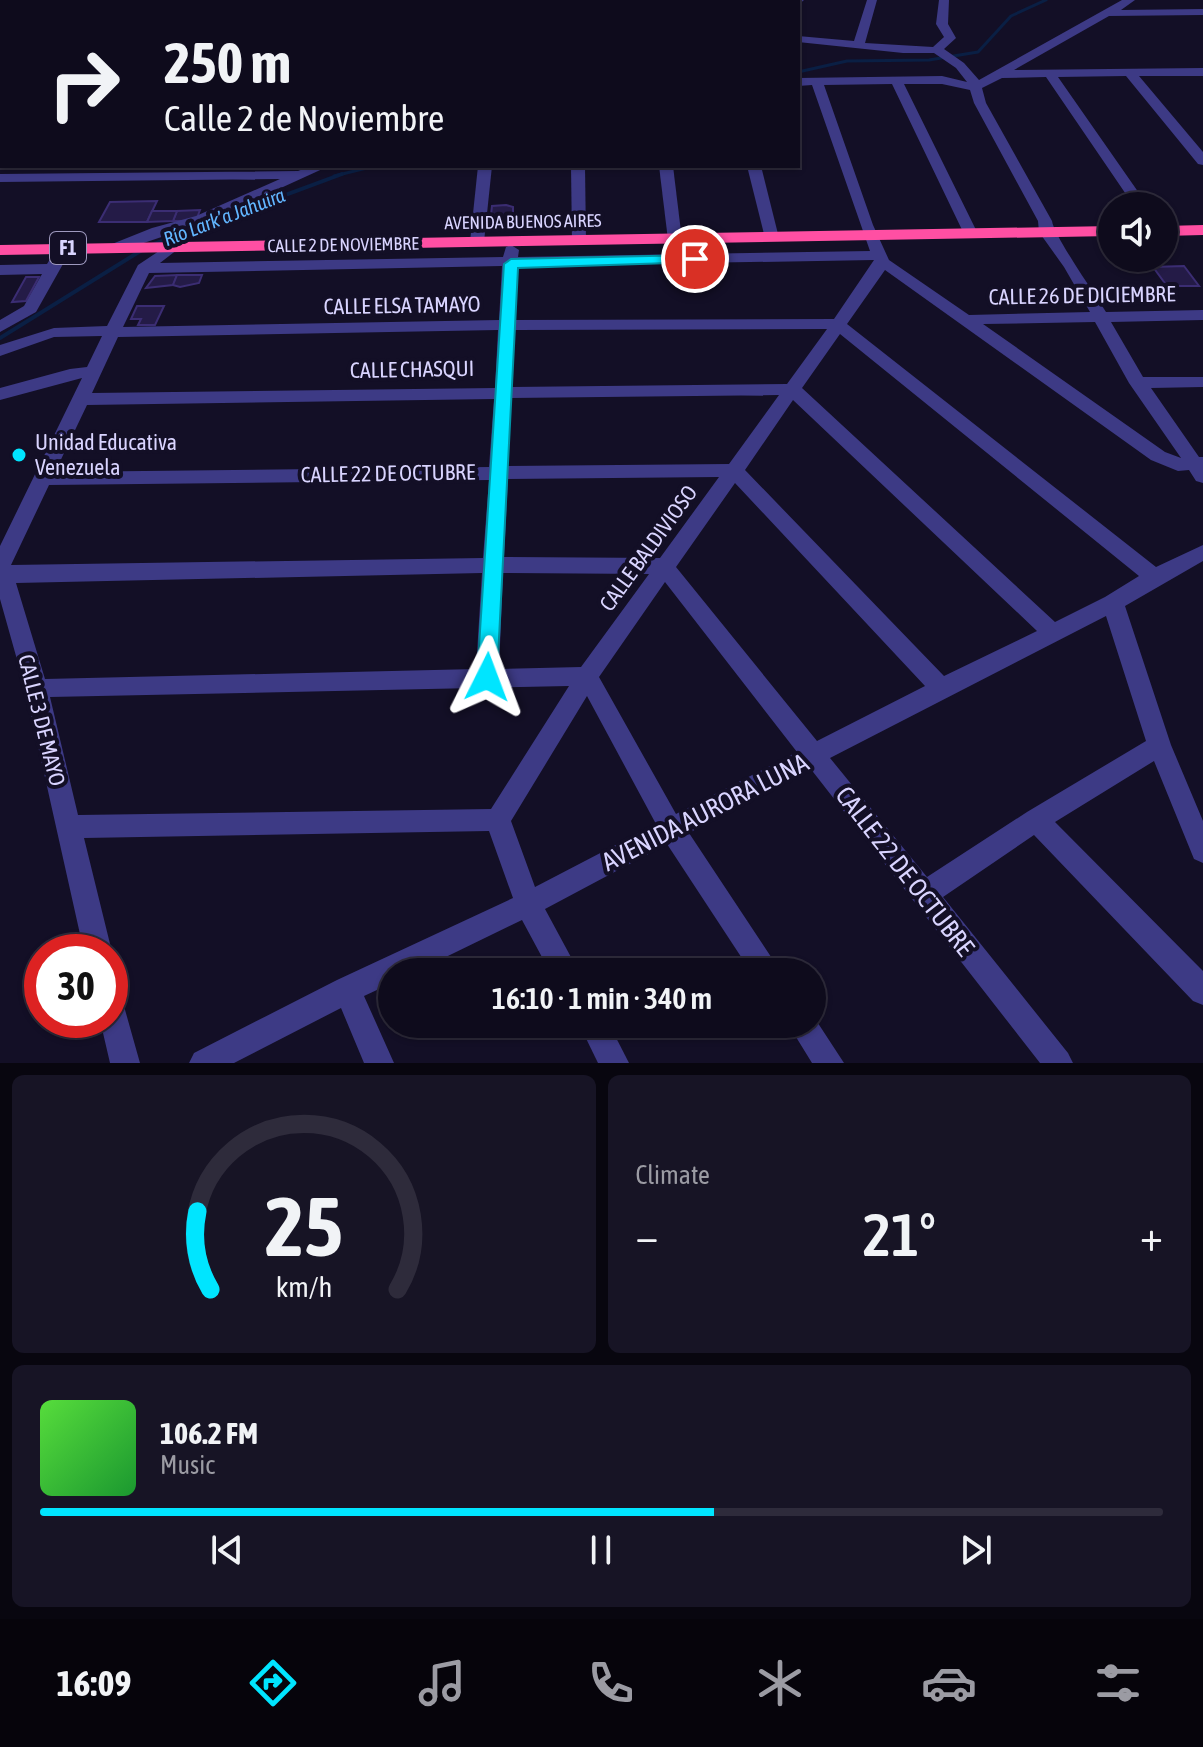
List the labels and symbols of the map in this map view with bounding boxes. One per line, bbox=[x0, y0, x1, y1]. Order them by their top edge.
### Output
water label: Río Lark’a Jahuira bbox=[160, 183, 288, 250]
street label: AVENIDA BUENOS AIRES bbox=[444, 210, 602, 233]
pin bbox=[661, 225, 729, 293]
road number: F1 bbox=[50, 232, 86, 264]
street label: CALLE 2 DE NOVIEMBRE bbox=[267, 233, 419, 256]
street label: CALLE 26 DE DICIEMBRE bbox=[988, 280, 1176, 310]
street label: CALLE ELSA TAMAYO bbox=[323, 291, 481, 319]
street label: CALLE CHASQUI bbox=[350, 355, 474, 383]
place label: Unidad Educativa Venezuela bbox=[35, 429, 177, 480]
marker: Unidad Educativa Venezuela bbox=[10, 446, 28, 464]
street label: CALLE 22 DE OCTUBRE bbox=[300, 458, 476, 488]
street label: CALLE BALDIVIOSO bbox=[594, 480, 702, 616]
position arrow bbox=[445, 635, 529, 719]
street label: CALLE 3 DE MAYO bbox=[13, 652, 71, 788]
street label: AVENIDA AURORA LUNA bbox=[597, 747, 813, 877]
street label: CALLE 22 DE OCTUBRE bbox=[830, 780, 980, 962]
speed limit sign: 30 bbox=[24, 934, 128, 1038]

